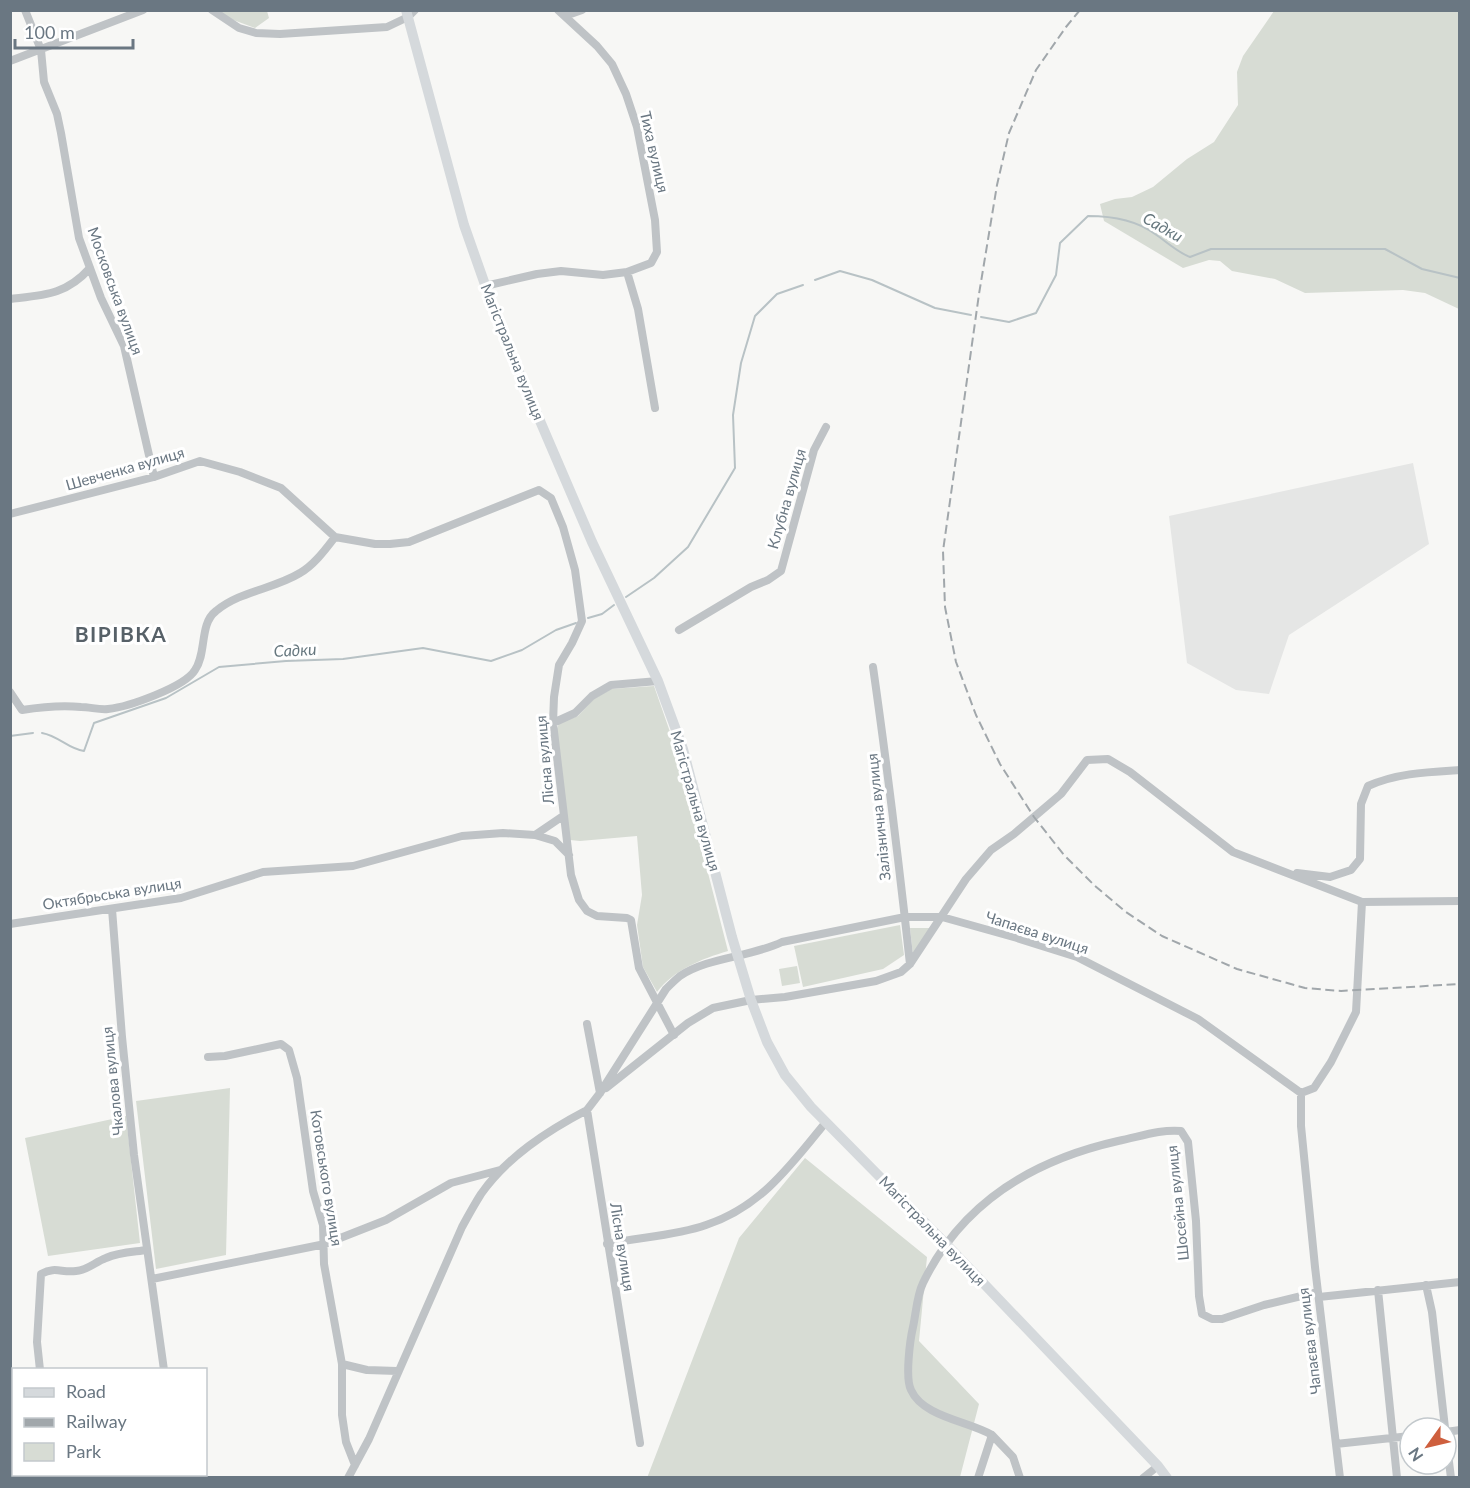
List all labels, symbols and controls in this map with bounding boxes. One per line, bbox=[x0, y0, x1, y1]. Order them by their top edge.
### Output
scale bar bbox=[15, 12, 134, 50]
text: 100 m bbox=[24, 21, 75, 43]
street label: Тиха вулиця bbox=[637, 109, 673, 194]
water label: Садки bbox=[1140, 208, 1186, 245]
street label: Московська вулиця bbox=[85, 224, 147, 357]
street label: Магістральна вулиця bbox=[477, 281, 549, 422]
street label: Шевченка вулиця bbox=[63, 442, 186, 494]
street label: Клубна вулиця bbox=[763, 447, 809, 551]
district label: ВІРІВКА bbox=[75, 621, 167, 646]
water label: Садки bbox=[273, 639, 317, 660]
street label: Лісна вулиця bbox=[531, 715, 557, 806]
street label: Магістральна вулиця bbox=[667, 728, 725, 873]
street label: Залізнична вулиця bbox=[862, 753, 894, 882]
street label: Октябрьська вулиця bbox=[41, 873, 182, 913]
street label: Чапаєва вулиця bbox=[984, 907, 1091, 957]
street label: Чкалова вулиця bbox=[97, 1026, 127, 1136]
street label: Котовського вулиця bbox=[307, 1109, 347, 1247]
street label: Шосейна вулиця bbox=[1162, 1145, 1192, 1262]
street label: Магістральна вулиця bbox=[876, 1172, 990, 1289]
street label: Лісна вулиця bbox=[607, 1200, 639, 1292]
street label: Чапаєва вулиця bbox=[1294, 1287, 1324, 1395]
legend bbox=[12, 1368, 207, 1476]
text: Road bbox=[66, 1380, 106, 1402]
text: Railway bbox=[66, 1410, 127, 1432]
north arrow bbox=[1398, 1416, 1458, 1476]
text: Park bbox=[66, 1440, 102, 1462]
text: N bbox=[1404, 1444, 1426, 1465]

